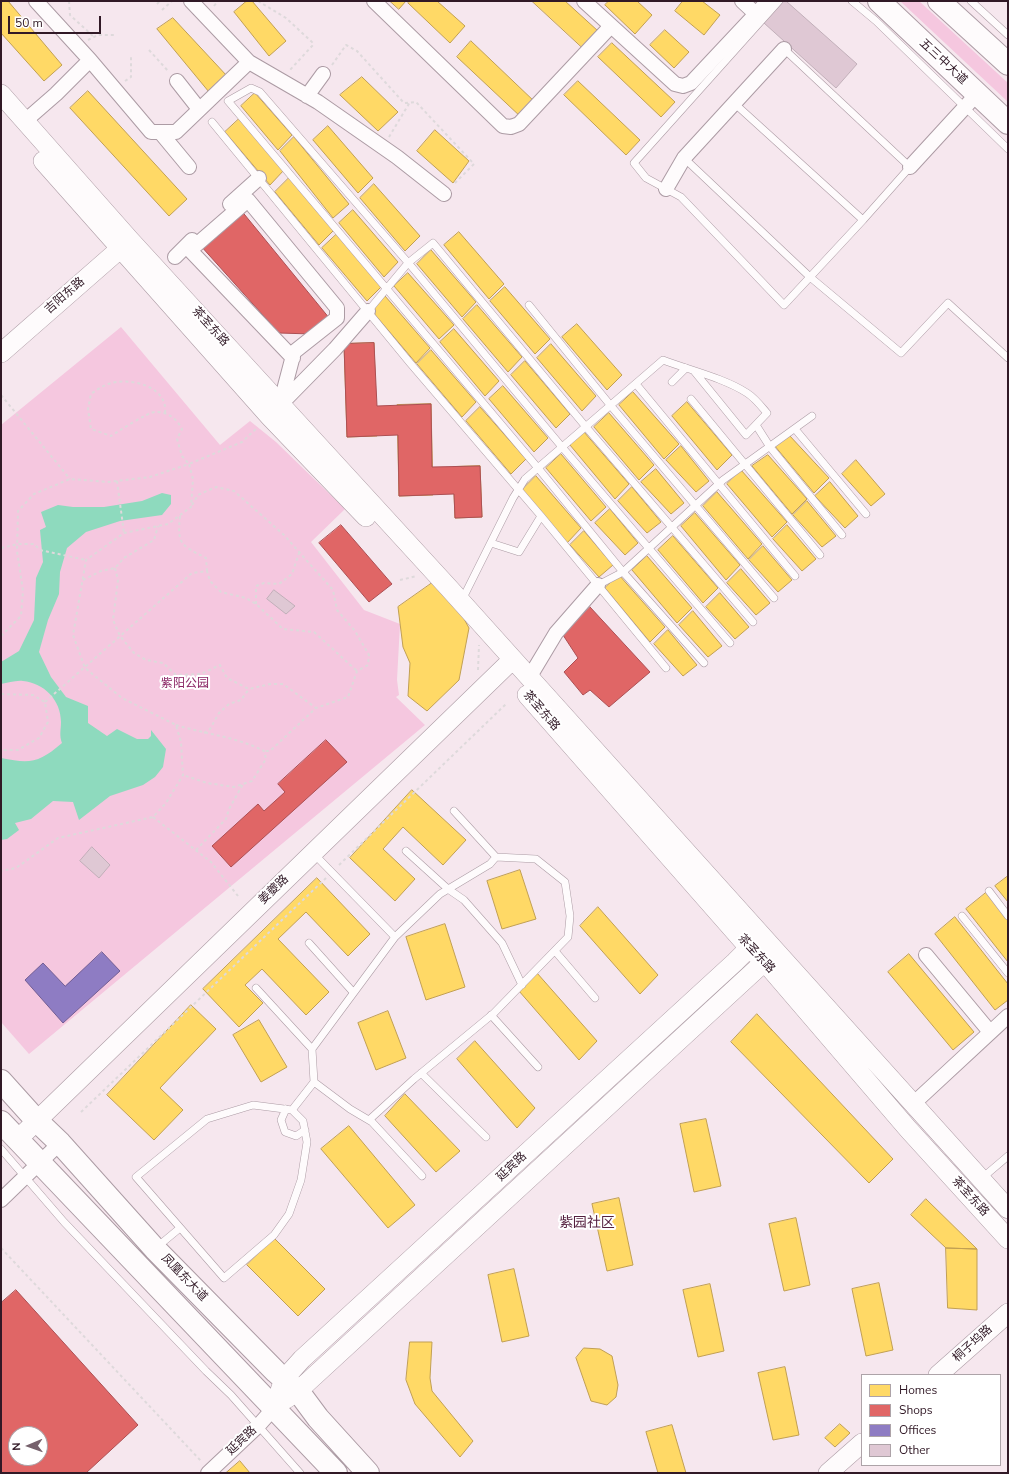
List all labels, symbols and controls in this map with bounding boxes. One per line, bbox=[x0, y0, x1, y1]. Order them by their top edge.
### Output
scale bar bbox=[10, 8, 103, 34]
text: 50 m bbox=[15, 15, 43, 31]
street label: 五三中大道 bbox=[916, 36, 970, 88]
street label: 吉阳东路 bbox=[42, 275, 88, 317]
street label: 茶圣东路 bbox=[189, 304, 231, 350]
park label: 紫阳公园 bbox=[161, 677, 209, 691]
street label: 茶圣东路 bbox=[520, 688, 562, 734]
street label: 姜夔路 bbox=[256, 872, 292, 908]
street label: 茶圣东路 bbox=[734, 932, 778, 976]
street label: 延宾路 bbox=[494, 1149, 530, 1185]
street label: 茶圣东路 bbox=[949, 1174, 991, 1220]
district label: 紫园社区 bbox=[559, 1216, 615, 1232]
street label: 凤凰东大道 bbox=[158, 1251, 210, 1305]
street label: 桐子坞路 bbox=[950, 1323, 996, 1365]
legend bbox=[861, 1374, 1001, 1466]
text: Homes bbox=[899, 1382, 937, 1398]
text: Shops bbox=[899, 1402, 933, 1418]
text: Offices bbox=[899, 1422, 936, 1438]
street label: 延宾路 bbox=[224, 1423, 260, 1459]
north arrow bbox=[8, 1426, 48, 1466]
text: N bbox=[9, 1442, 24, 1451]
text: Other bbox=[899, 1442, 930, 1458]

